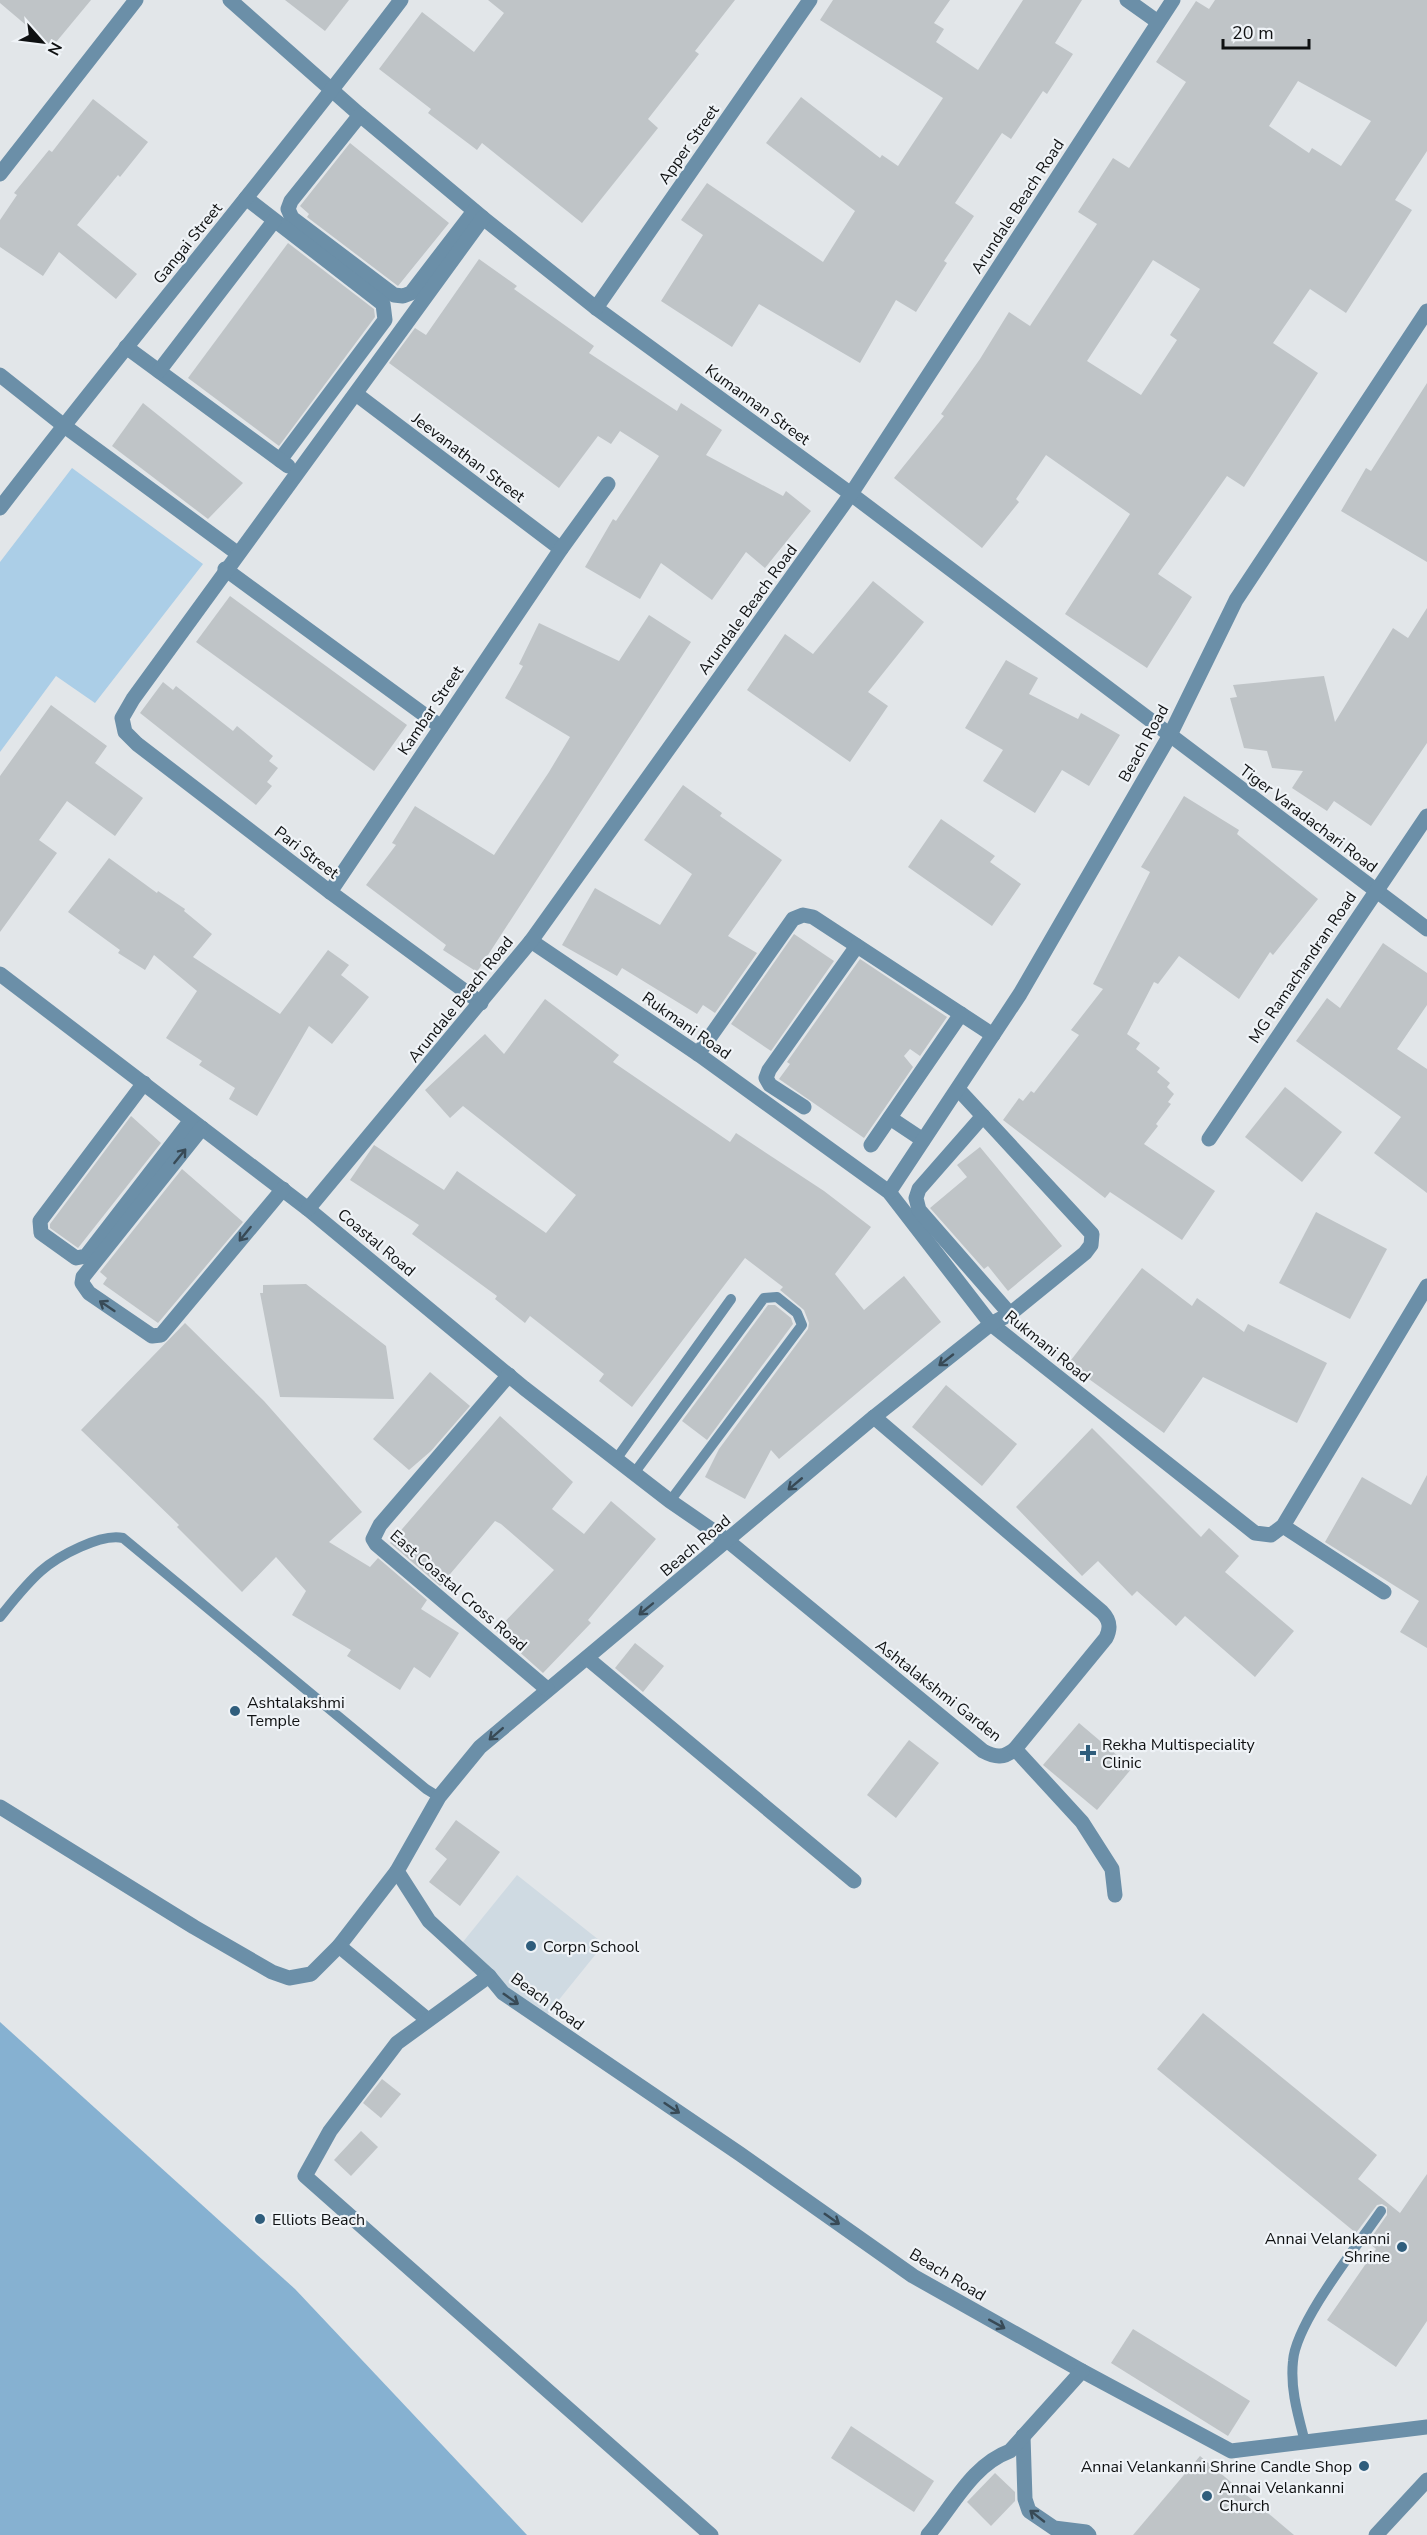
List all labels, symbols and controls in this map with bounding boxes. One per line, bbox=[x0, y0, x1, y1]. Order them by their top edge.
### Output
north arrow bbox=[12, 12, 72, 72]
scale bar bbox=[1223, 12, 1308, 50]
text: 20 m bbox=[1232, 21, 1274, 45]
text: N bbox=[42, 38, 67, 59]
street label: Apper Street bbox=[653, 100, 725, 189]
street label: Arundale Beach Road bbox=[966, 135, 1070, 278]
street label: Gangai Street bbox=[148, 198, 228, 289]
street label: Kumannan Street bbox=[701, 359, 815, 451]
street label: Jeevanathan Street bbox=[407, 407, 530, 508]
street label: Arundale Beach Road bbox=[693, 540, 803, 679]
street label: Kambar Street bbox=[393, 661, 469, 760]
street label: Beach Road bbox=[1113, 701, 1174, 786]
street label: Tiger Varadachari Road bbox=[1235, 760, 1382, 878]
street label: Pari Street bbox=[270, 821, 343, 885]
street label: MG Ramachandran Road bbox=[1244, 887, 1362, 1048]
street label: Arundale Beach Road bbox=[403, 932, 518, 1067]
street label: Rukmani Road bbox=[638, 987, 735, 1065]
one-way arrow bbox=[173, 1149, 186, 1165]
street label: Coastal Road bbox=[333, 1204, 420, 1282]
one-way arrow bbox=[239, 1226, 252, 1242]
one-way arrow bbox=[99, 1299, 116, 1311]
street label: Rukmani Road bbox=[1000, 1306, 1095, 1388]
one-way arrow bbox=[938, 1353, 954, 1366]
one-way arrow bbox=[788, 1477, 803, 1491]
street label: Beach Road bbox=[656, 1510, 736, 1582]
street label: East Coastal Cross Road bbox=[385, 1525, 532, 1657]
one-way arrow bbox=[638, 1603, 654, 1616]
street label: Ashtalakshmi Garden bbox=[871, 1635, 1006, 1747]
place label: Ashtalakshmi Temple bbox=[247, 1692, 345, 1732]
marker: Ashtalakshmi Temple bbox=[228, 1704, 242, 1718]
one-way arrow bbox=[489, 1727, 504, 1741]
place label: Rekha Multispeciality Clinic bbox=[1102, 1734, 1256, 1774]
marker: Rekha Multispeciality Clinic bbox=[1079, 1744, 1097, 1762]
place label: Corpn School bbox=[543, 1936, 639, 1958]
marker: Corpn School bbox=[524, 1939, 538, 1953]
street label: Beach Road bbox=[506, 1968, 589, 2036]
one-way arrow bbox=[502, 1993, 518, 2005]
one-way arrow bbox=[664, 2102, 680, 2114]
place label: Elliots Beach bbox=[272, 2209, 365, 2231]
marker: Elliots Beach bbox=[253, 2212, 267, 2226]
one-way arrow bbox=[824, 2213, 840, 2225]
place label: Annai Velankanni Shrine bbox=[1265, 2228, 1390, 2268]
marker: Annai Velankanni Shrine bbox=[1395, 2240, 1409, 2254]
street label: Beach Road bbox=[905, 2243, 990, 2306]
one-way arrow bbox=[988, 2318, 1005, 2330]
place label: Annai Velankanni Shrine Candle Shop bbox=[1081, 2456, 1352, 2478]
marker: Annai Velankanni Shrine Candle Shop bbox=[1357, 2459, 1371, 2473]
place label: Annai Velankanni Church bbox=[1219, 2477, 1344, 2517]
marker: Annai Velankanni Church bbox=[1200, 2489, 1214, 2503]
one-way arrow bbox=[1029, 2509, 1045, 2522]

